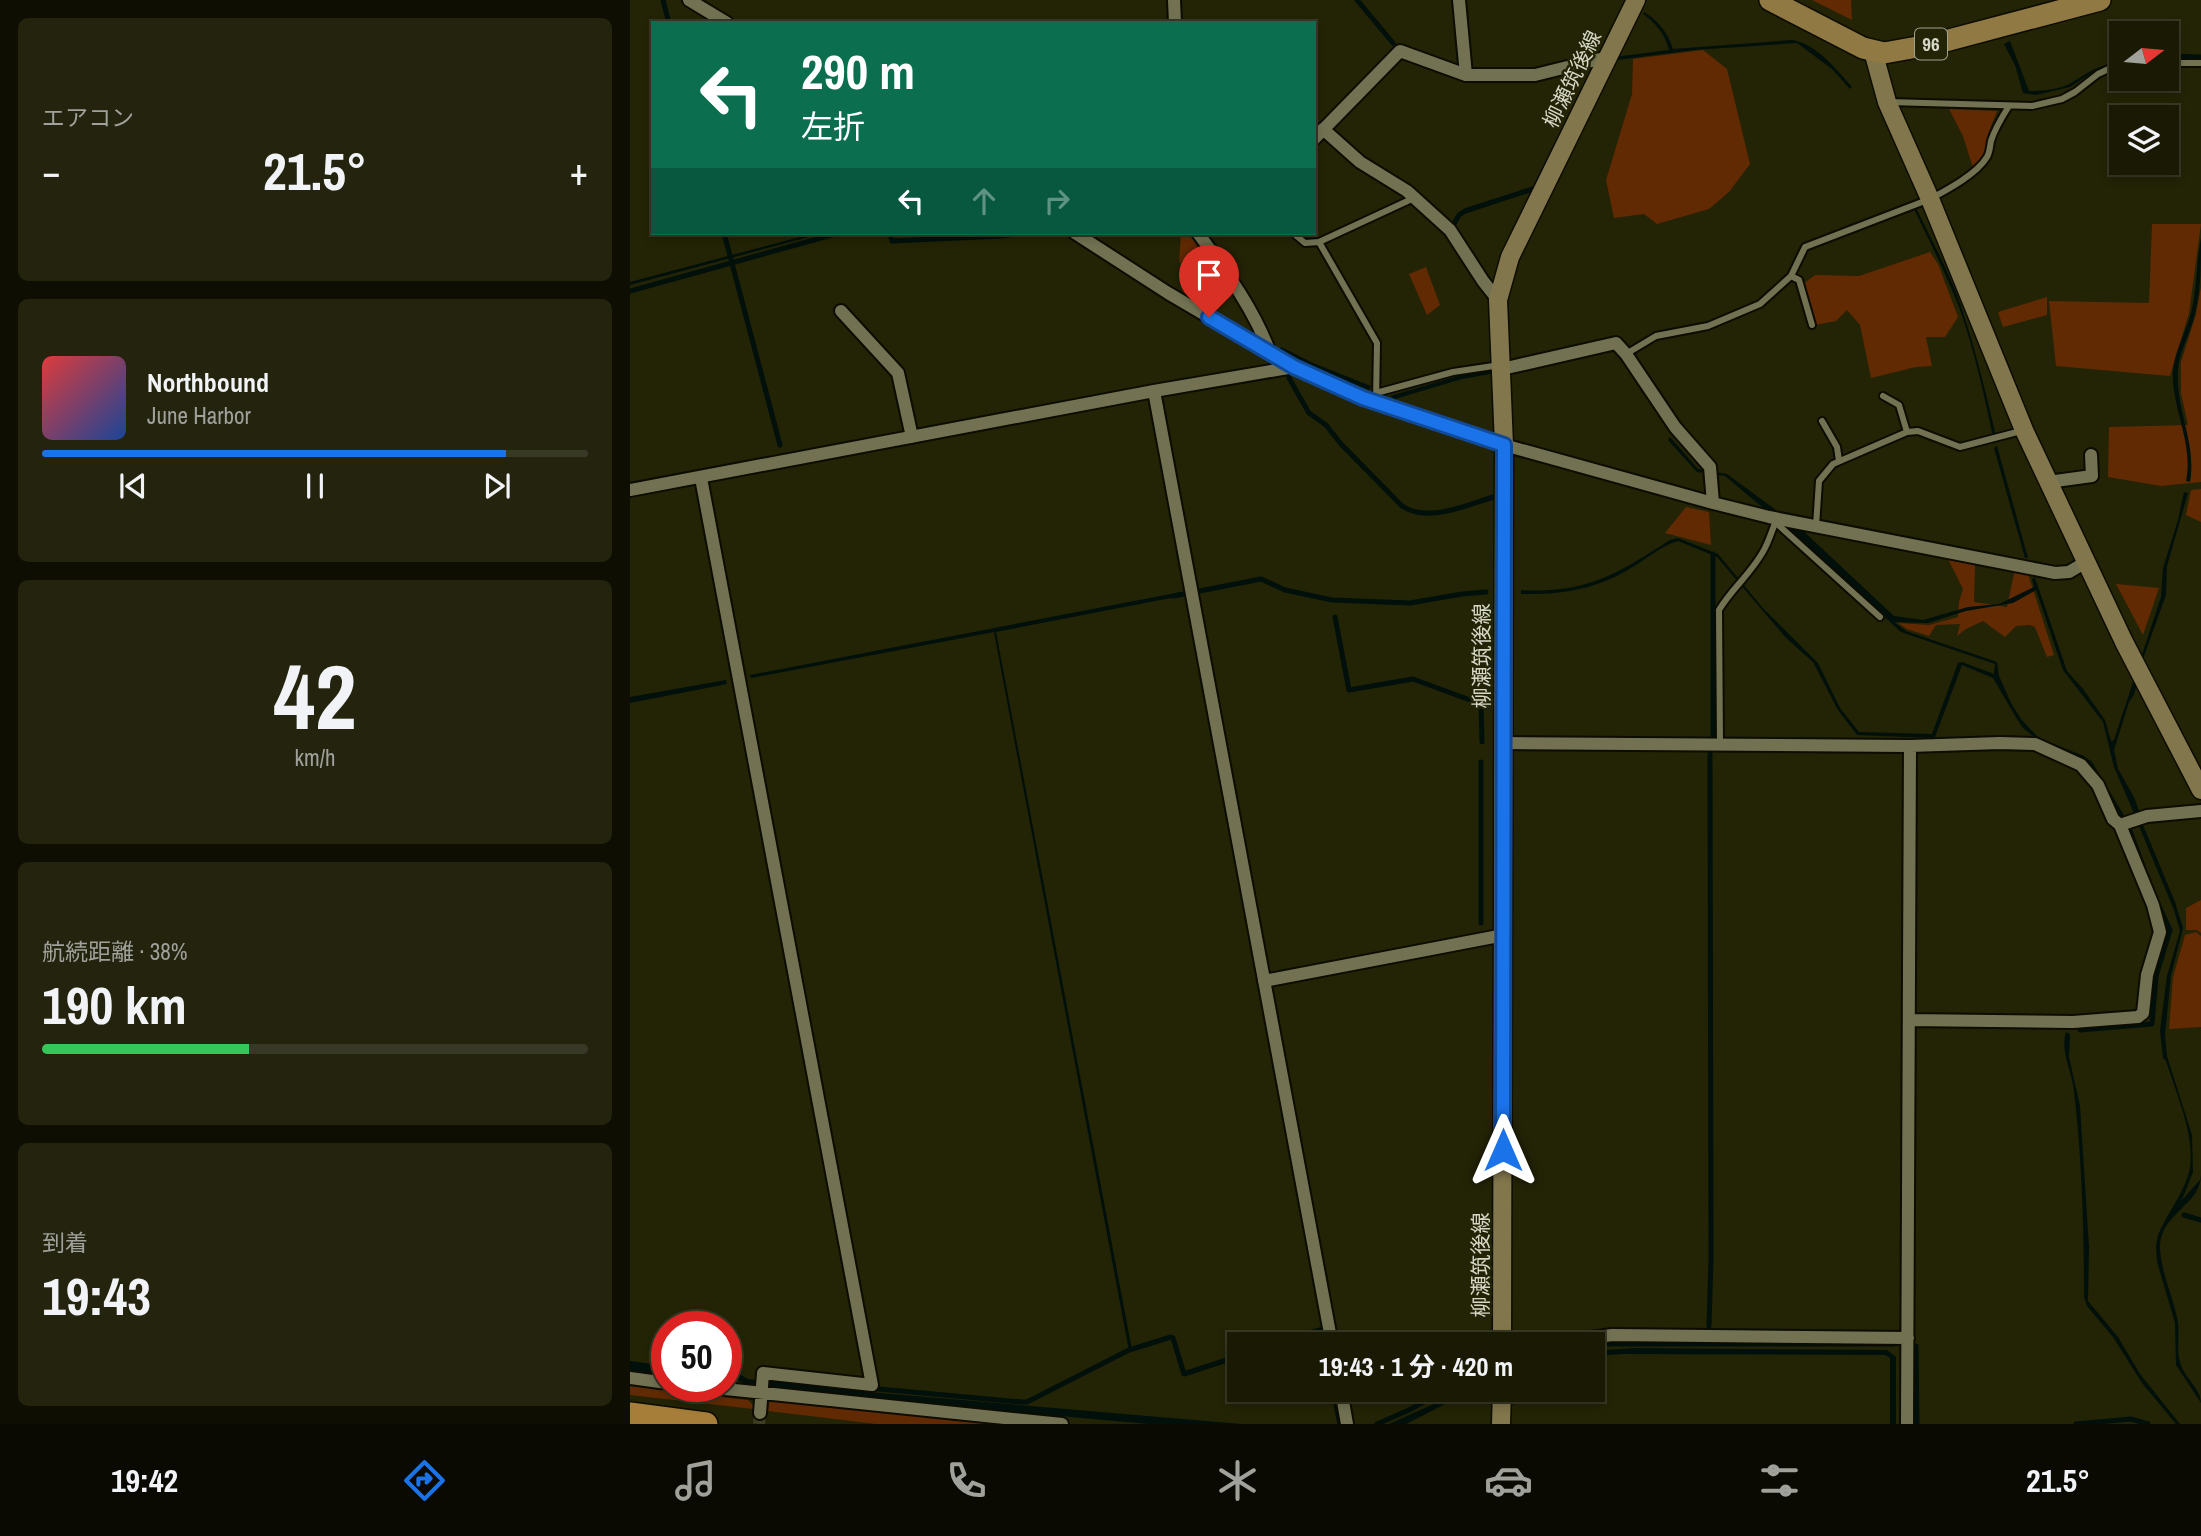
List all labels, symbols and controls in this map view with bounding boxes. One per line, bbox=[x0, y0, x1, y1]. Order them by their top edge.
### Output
north arrow bbox=[2109, 21, 2179, 91]
map controls bbox=[2109, 21, 2179, 175]
street label: 柳瀬筑後線 bbox=[1536, 25, 1608, 133]
road number: 96 bbox=[1915, 28, 1947, 60]
text: 290 m bbox=[801, 38, 915, 104]
icon: left bbox=[686, 49, 777, 140]
text: エアコン bbox=[42, 102, 134, 133]
text: 左折 bbox=[801, 105, 865, 148]
button: layers bbox=[2109, 105, 2179, 175]
text: 21.5° bbox=[263, 136, 367, 206]
text: − bbox=[42, 146, 60, 197]
text: + bbox=[570, 146, 588, 197]
icon: left bbox=[892, 182, 930, 220]
icon: ahead bbox=[965, 182, 1003, 220]
icon: right bbox=[1038, 182, 1076, 220]
pin bbox=[1179, 245, 1239, 317]
icon: arrive bbox=[1190, 256, 1228, 294]
text: Northbound bbox=[147, 365, 269, 400]
text: June Harbor bbox=[147, 400, 251, 431]
icon: previous bbox=[114, 467, 152, 505]
icon: pause bbox=[296, 467, 334, 505]
icon: next bbox=[478, 467, 516, 505]
street label: 柳瀬筑後線 bbox=[1467, 604, 1496, 709]
text: 42 bbox=[274, 635, 357, 757]
text: km/h bbox=[295, 742, 335, 773]
text: 航続距離 · 38% bbox=[42, 936, 187, 967]
text: 190 km bbox=[42, 970, 187, 1040]
position arrow bbox=[1466, 1113, 1540, 1187]
street label: 柳瀬筑後線 bbox=[1466, 1213, 1495, 1318]
text: 到着 bbox=[42, 1227, 88, 1258]
text: 19:43 bbox=[42, 1261, 151, 1331]
speed limit sign: 50 bbox=[651, 1311, 742, 1402]
text: 19:43 · 1 分 · 420 m bbox=[1319, 1349, 1513, 1384]
icon: directions bbox=[400, 1456, 449, 1505]
icon: music bbox=[671, 1456, 720, 1505]
icon: phone bbox=[942, 1456, 991, 1505]
icon: climate bbox=[1213, 1456, 1262, 1505]
icon: car bbox=[1484, 1456, 1533, 1505]
icon: filters bbox=[1755, 1456, 1804, 1505]
text: 19:42 bbox=[111, 1459, 178, 1502]
text: 21.5° bbox=[2026, 1459, 2090, 1502]

